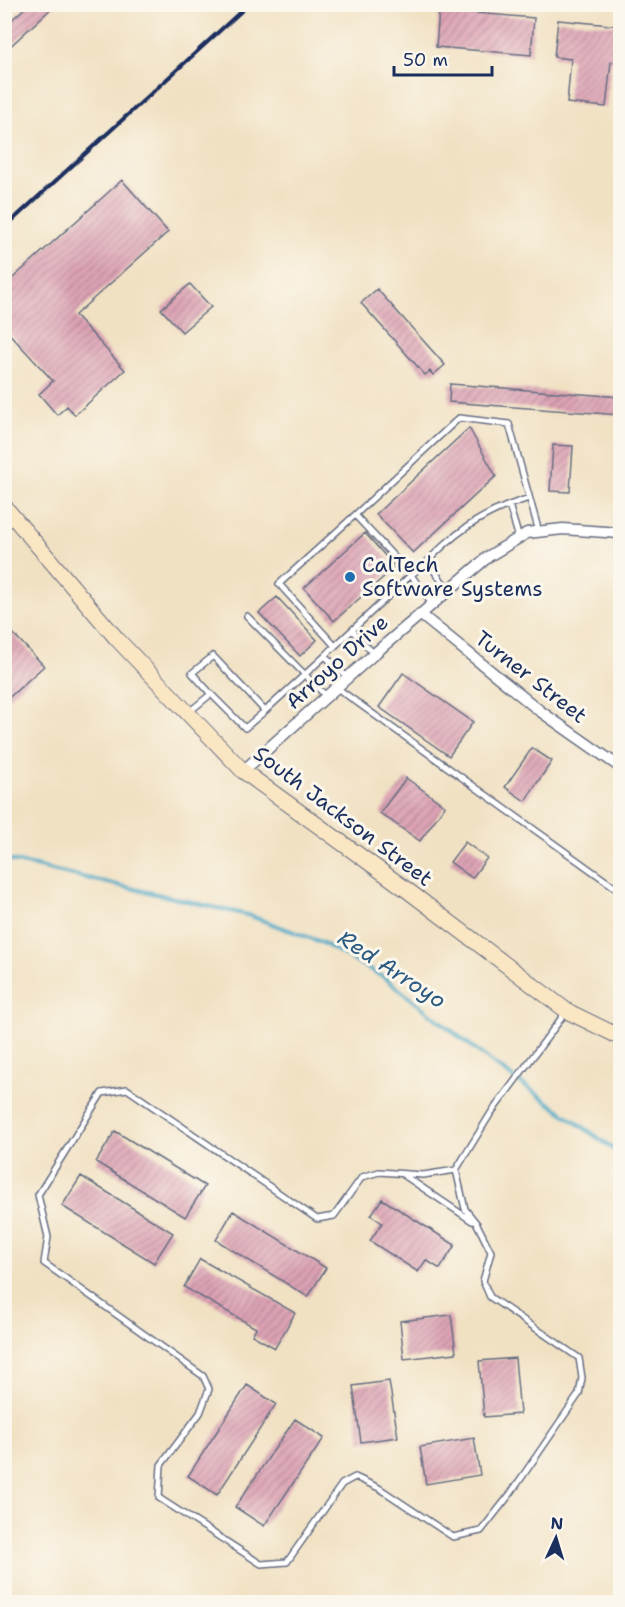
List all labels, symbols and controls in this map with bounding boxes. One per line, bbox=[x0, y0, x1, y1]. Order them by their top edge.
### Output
scale bar bbox=[394, 39, 492, 77]
text: 50 m bbox=[403, 48, 448, 72]
place label: CalTech Software Systems bbox=[362, 551, 543, 603]
marker: CalTech Software Systems bbox=[343, 570, 357, 584]
street label: Arroyo Drive bbox=[280, 608, 394, 716]
street label: Turner Street bbox=[469, 624, 593, 730]
street label: South Jackson Street bbox=[248, 739, 438, 893]
water label: Red Arroyo bbox=[332, 923, 452, 1015]
north arrow bbox=[526, 1508, 586, 1568]
text: N bbox=[550, 1513, 564, 1534]

